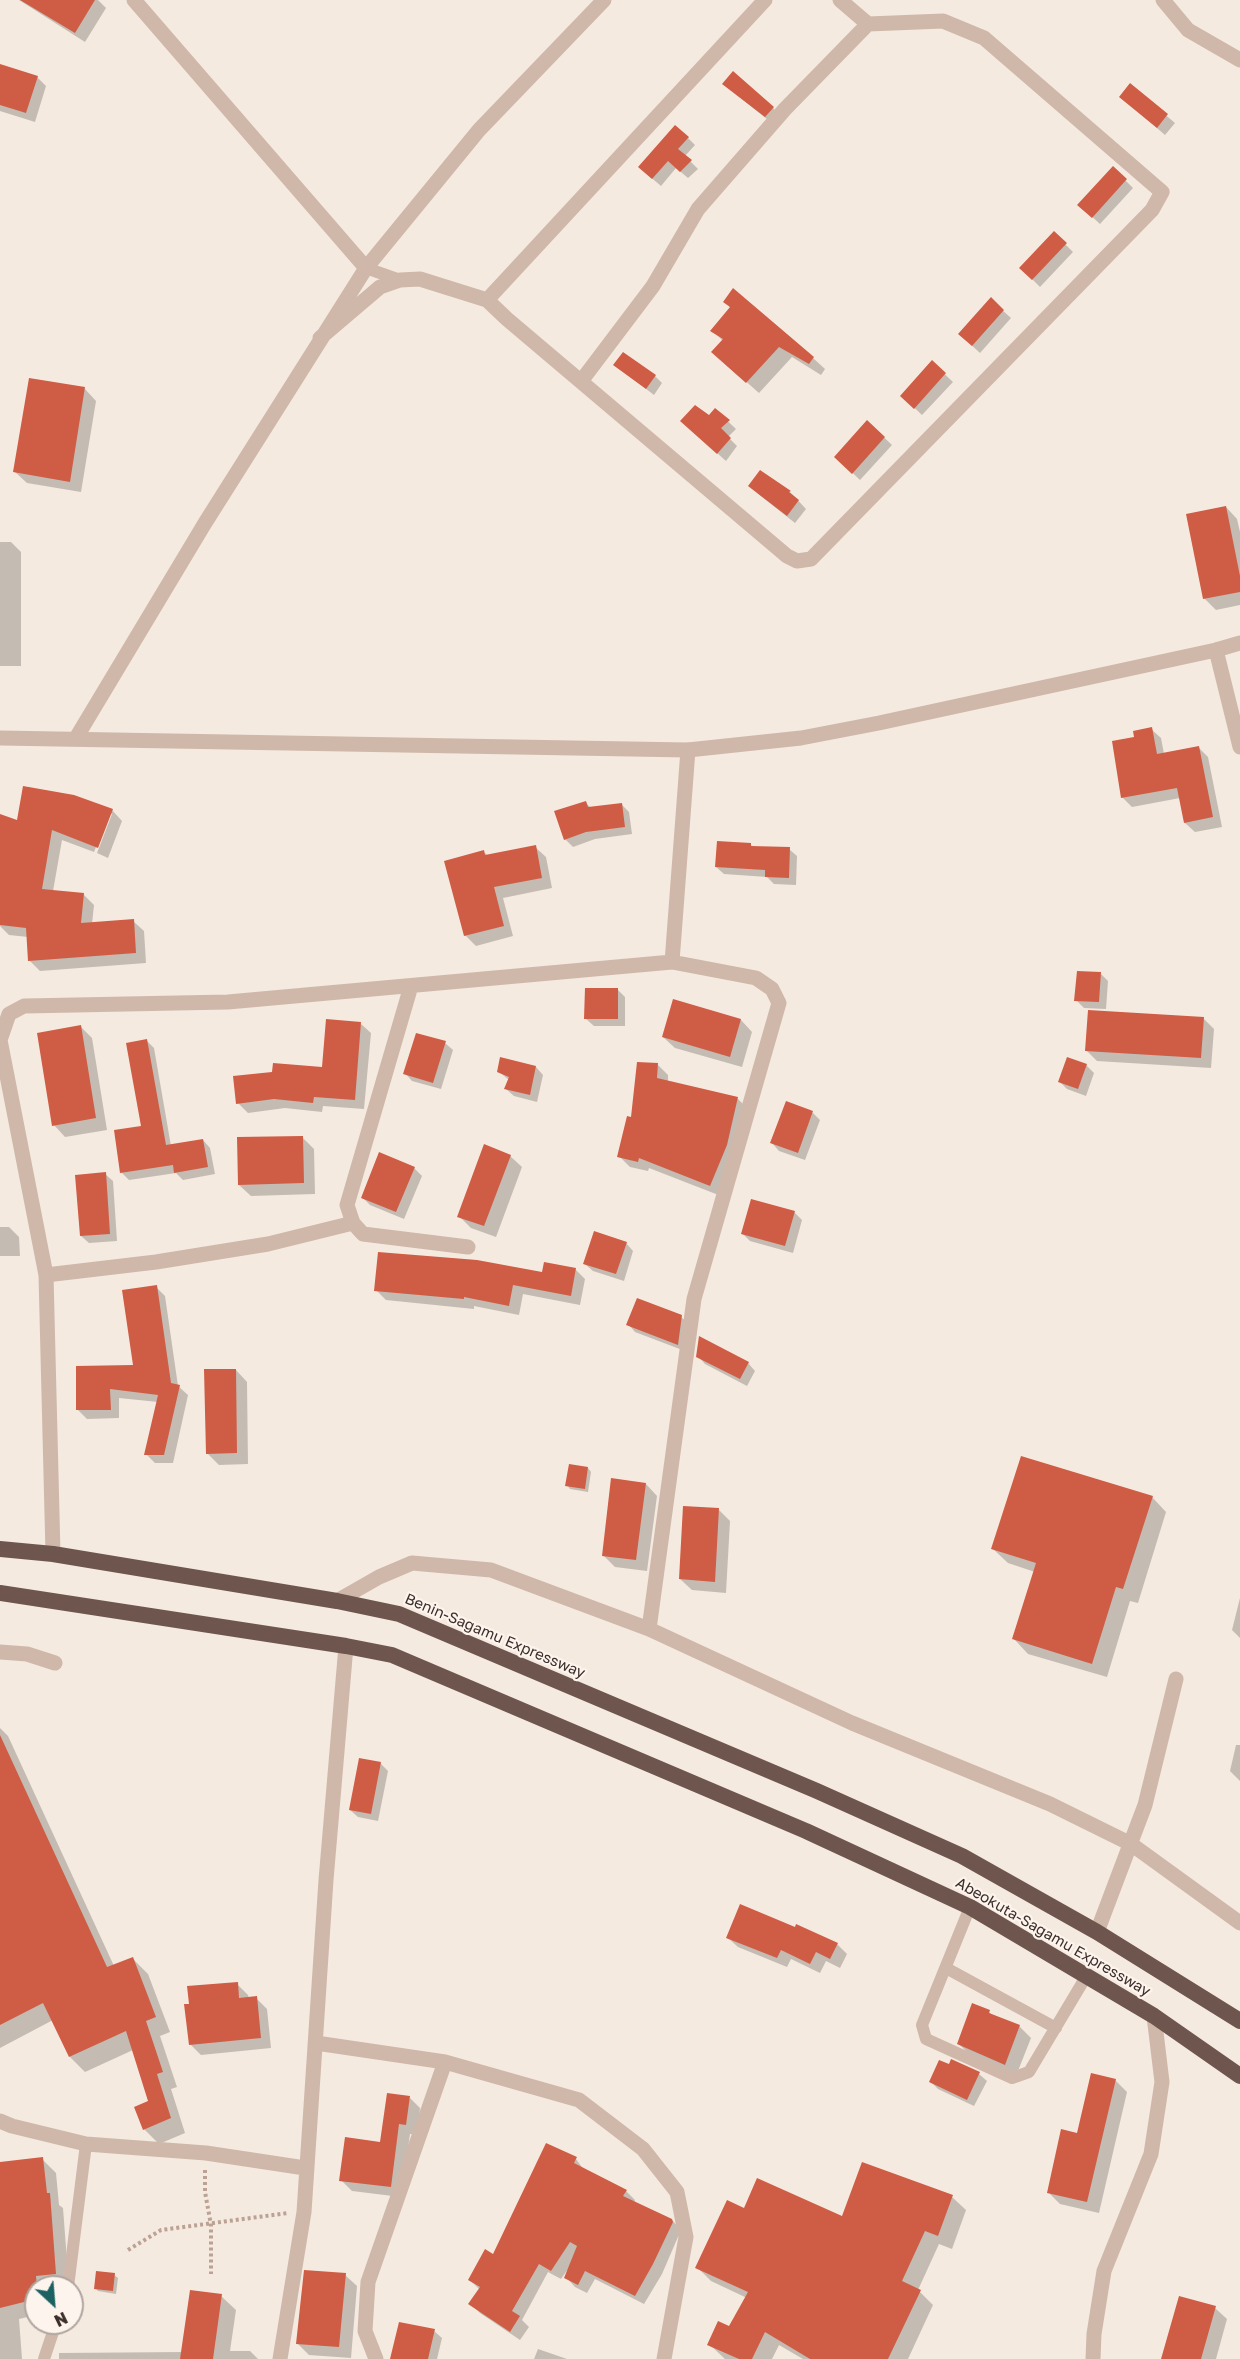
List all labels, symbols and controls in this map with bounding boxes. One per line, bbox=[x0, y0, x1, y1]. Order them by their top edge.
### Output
street label: Benin-Sagamu Expressway bbox=[402, 1590, 588, 1682]
street label: Abeokuta-Sagamu Expressway bbox=[952, 1874, 1154, 2000]
north arrow bbox=[24, 2275, 84, 2335]
text: N bbox=[51, 2308, 71, 2331]

